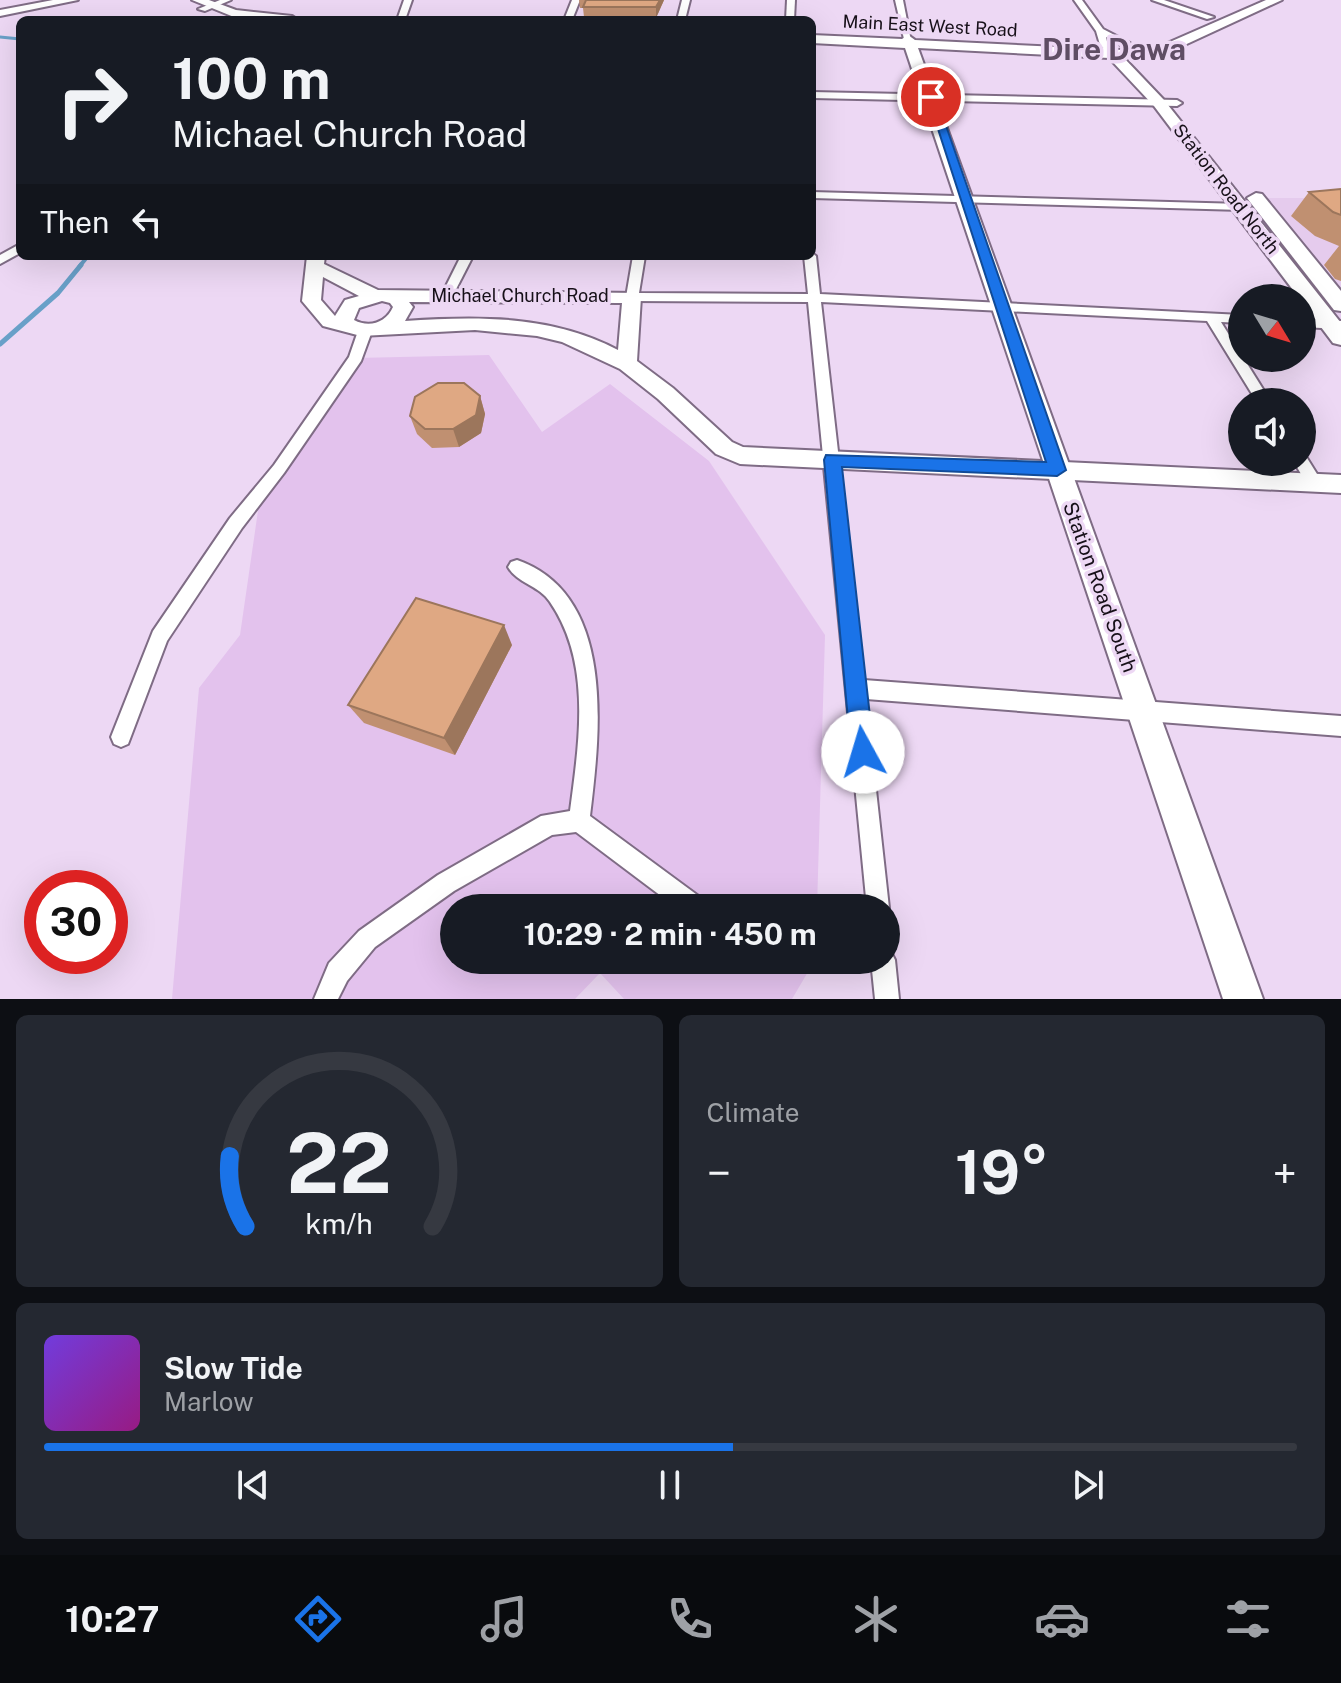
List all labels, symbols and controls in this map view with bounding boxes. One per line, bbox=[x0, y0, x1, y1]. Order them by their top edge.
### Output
street label: Main East West Road bbox=[842, 10, 1018, 41]
district label: Dire Dawa bbox=[1042, 31, 1186, 67]
text: 100 m bbox=[172, 46, 331, 112]
icon: right bbox=[40, 48, 144, 152]
pin bbox=[897, 63, 965, 131]
icon: arrive bbox=[909, 75, 953, 119]
text: Michael Church Road bbox=[172, 113, 527, 155]
street label: Station Road North bbox=[1169, 119, 1284, 258]
icon: left bbox=[125, 200, 169, 244]
text: Then bbox=[40, 204, 109, 240]
north arrow bbox=[1228, 284, 1316, 372]
map controls bbox=[1228, 284, 1316, 476]
street label: Michael Church Road bbox=[431, 285, 609, 306]
button: sound bbox=[1228, 388, 1316, 476]
street label: Station Road South bbox=[1058, 499, 1142, 675]
position arrow bbox=[821, 710, 905, 794]
speed limit sign: 30 bbox=[24, 870, 128, 974]
text: 10:29 · 2 min · 450 m bbox=[523, 916, 817, 952]
text: Climate bbox=[707, 1097, 800, 1128]
text: 22 bbox=[286, 1114, 392, 1212]
text: 19° bbox=[955, 1137, 1049, 1208]
text: − bbox=[707, 1147, 731, 1199]
text: + bbox=[1273, 1147, 1297, 1199]
text: km/h bbox=[306, 1207, 373, 1240]
text: Slow Tide bbox=[164, 1350, 303, 1386]
text: Marlow bbox=[164, 1386, 254, 1417]
icon: previous bbox=[231, 1463, 275, 1507]
icon: pause bbox=[648, 1463, 692, 1507]
icon: next bbox=[1066, 1463, 1110, 1507]
icon: directions bbox=[290, 1591, 346, 1647]
icon: music bbox=[476, 1591, 532, 1647]
icon: phone bbox=[662, 1591, 718, 1647]
icon: climate bbox=[848, 1591, 904, 1647]
icon: car bbox=[1034, 1591, 1090, 1647]
icon: filters bbox=[1220, 1591, 1276, 1647]
text: 10:27 bbox=[65, 1598, 159, 1640]

